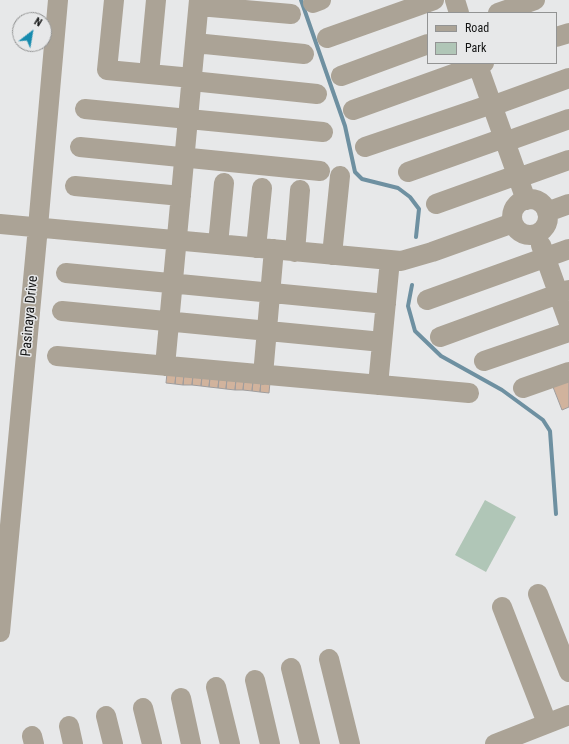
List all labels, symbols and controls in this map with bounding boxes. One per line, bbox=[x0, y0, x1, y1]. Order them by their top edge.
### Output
north arrow bbox=[12, 12, 52, 52]
legend bbox=[427, 12, 557, 64]
text: N bbox=[32, 15, 44, 29]
text: Road bbox=[465, 21, 489, 35]
text: Park bbox=[465, 41, 486, 55]
street label: Pasinaya Drive bbox=[18, 275, 42, 357]

